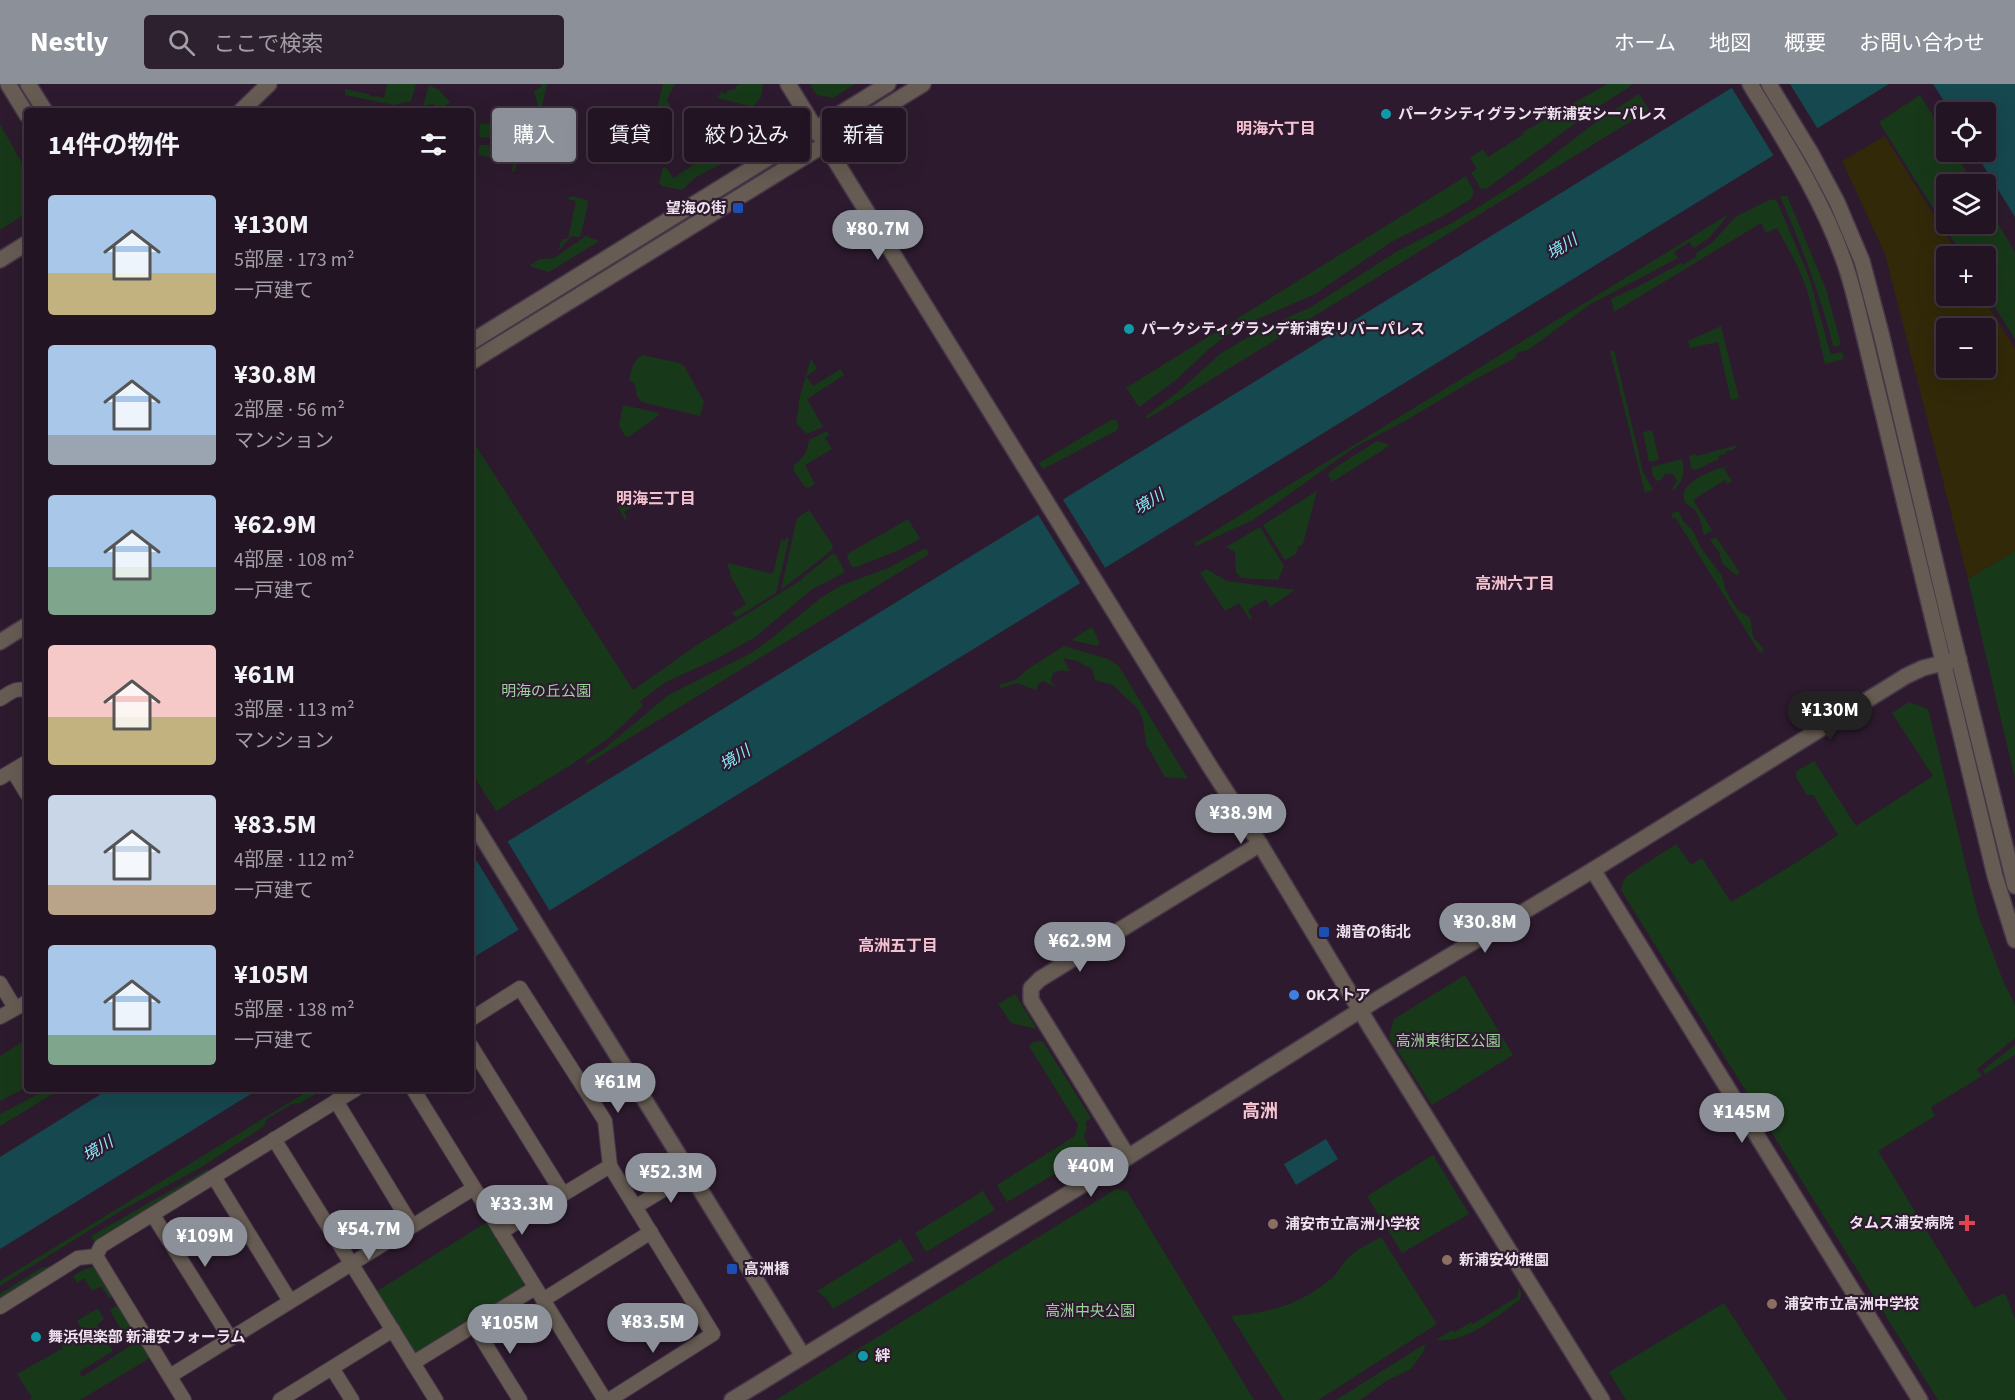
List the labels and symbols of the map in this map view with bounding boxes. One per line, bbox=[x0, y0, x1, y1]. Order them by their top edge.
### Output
place label: パークシティグランデ新浦安シーパレス bbox=[1398, 104, 1667, 125]
marker: パークシティグランデ新浦安シーパレス bbox=[1379, 107, 1393, 121]
district label: 明海六丁目 bbox=[1236, 118, 1316, 140]
place label: 望海の街 bbox=[666, 198, 726, 219]
marker: 望海の街 bbox=[731, 201, 745, 215]
pin: ¥80.7M bbox=[829, 210, 927, 261]
water label: 境川 bbox=[1543, 228, 1583, 265]
place label: パークシティグランデ新浦安リバーパレス bbox=[1141, 319, 1425, 340]
marker: パークシティグランデ新浦安リバーパレス bbox=[1122, 322, 1136, 336]
water label: 境川 bbox=[1130, 483, 1170, 520]
district label: 明海三丁目 bbox=[616, 488, 696, 510]
district label: 高洲六丁目 bbox=[1475, 573, 1555, 595]
park label: 明海の丘公園 bbox=[501, 681, 591, 702]
pin: ¥130M bbox=[1788, 691, 1872, 742]
water label: 境川 bbox=[716, 739, 756, 776]
pin: ¥38.9M bbox=[1192, 794, 1290, 845]
pin: ¥30.8M bbox=[1436, 903, 1534, 954]
pin: ¥62.9M bbox=[1031, 922, 1129, 973]
place label: 潮音の街北 bbox=[1336, 922, 1411, 943]
marker: 潮音の街北 bbox=[1317, 925, 1331, 939]
district label: 高洲五丁目 bbox=[858, 935, 938, 957]
place label: OKストア bbox=[1306, 985, 1370, 1006]
marker: OKストア bbox=[1287, 988, 1301, 1002]
park label: 高洲東街区公園 bbox=[1395, 1031, 1501, 1052]
pin: ¥61M bbox=[582, 1063, 654, 1114]
pin: ¥145M bbox=[1700, 1093, 1784, 1144]
district label: 高洲 bbox=[1242, 1099, 1278, 1124]
water label: 境川 bbox=[79, 1130, 119, 1167]
pin: ¥40M bbox=[1055, 1147, 1127, 1198]
pin: ¥52.3M bbox=[622, 1153, 720, 1204]
pin: ¥33.3M bbox=[473, 1185, 571, 1236]
pin: ¥54.7M bbox=[320, 1210, 418, 1261]
place label: タムス浦安病院 bbox=[1849, 1213, 1954, 1234]
place label: 浦安市立高洲小学校 bbox=[1285, 1214, 1420, 1235]
marker: タムス浦安病院 bbox=[1958, 1214, 1976, 1232]
pin: ¥109M bbox=[163, 1217, 247, 1268]
marker: 浦安市立高洲小学校 bbox=[1266, 1217, 1280, 1231]
place label: 新浦安幼稚園 bbox=[1459, 1250, 1549, 1271]
marker: 新浦安幼稚園 bbox=[1440, 1253, 1454, 1267]
place label: 高洲橋 bbox=[744, 1259, 790, 1280]
marker: 高洲橋 bbox=[725, 1262, 739, 1276]
place label: 浦安市立高洲中学校 bbox=[1784, 1294, 1919, 1315]
marker: 浦安市立高洲中学校 bbox=[1765, 1297, 1779, 1311]
park label: 高洲中央公園 bbox=[1045, 1301, 1135, 1322]
pin: ¥83.5M bbox=[604, 1303, 702, 1354]
pin: ¥105M bbox=[468, 1304, 552, 1355]
place label: 舞浜倶楽部 新浦安フォーラム bbox=[48, 1327, 246, 1348]
marker: 舞浜倶楽部 新浦安フォーラム bbox=[29, 1330, 43, 1344]
place label: 絆 bbox=[875, 1346, 891, 1367]
marker: 絆 bbox=[856, 1349, 870, 1363]

